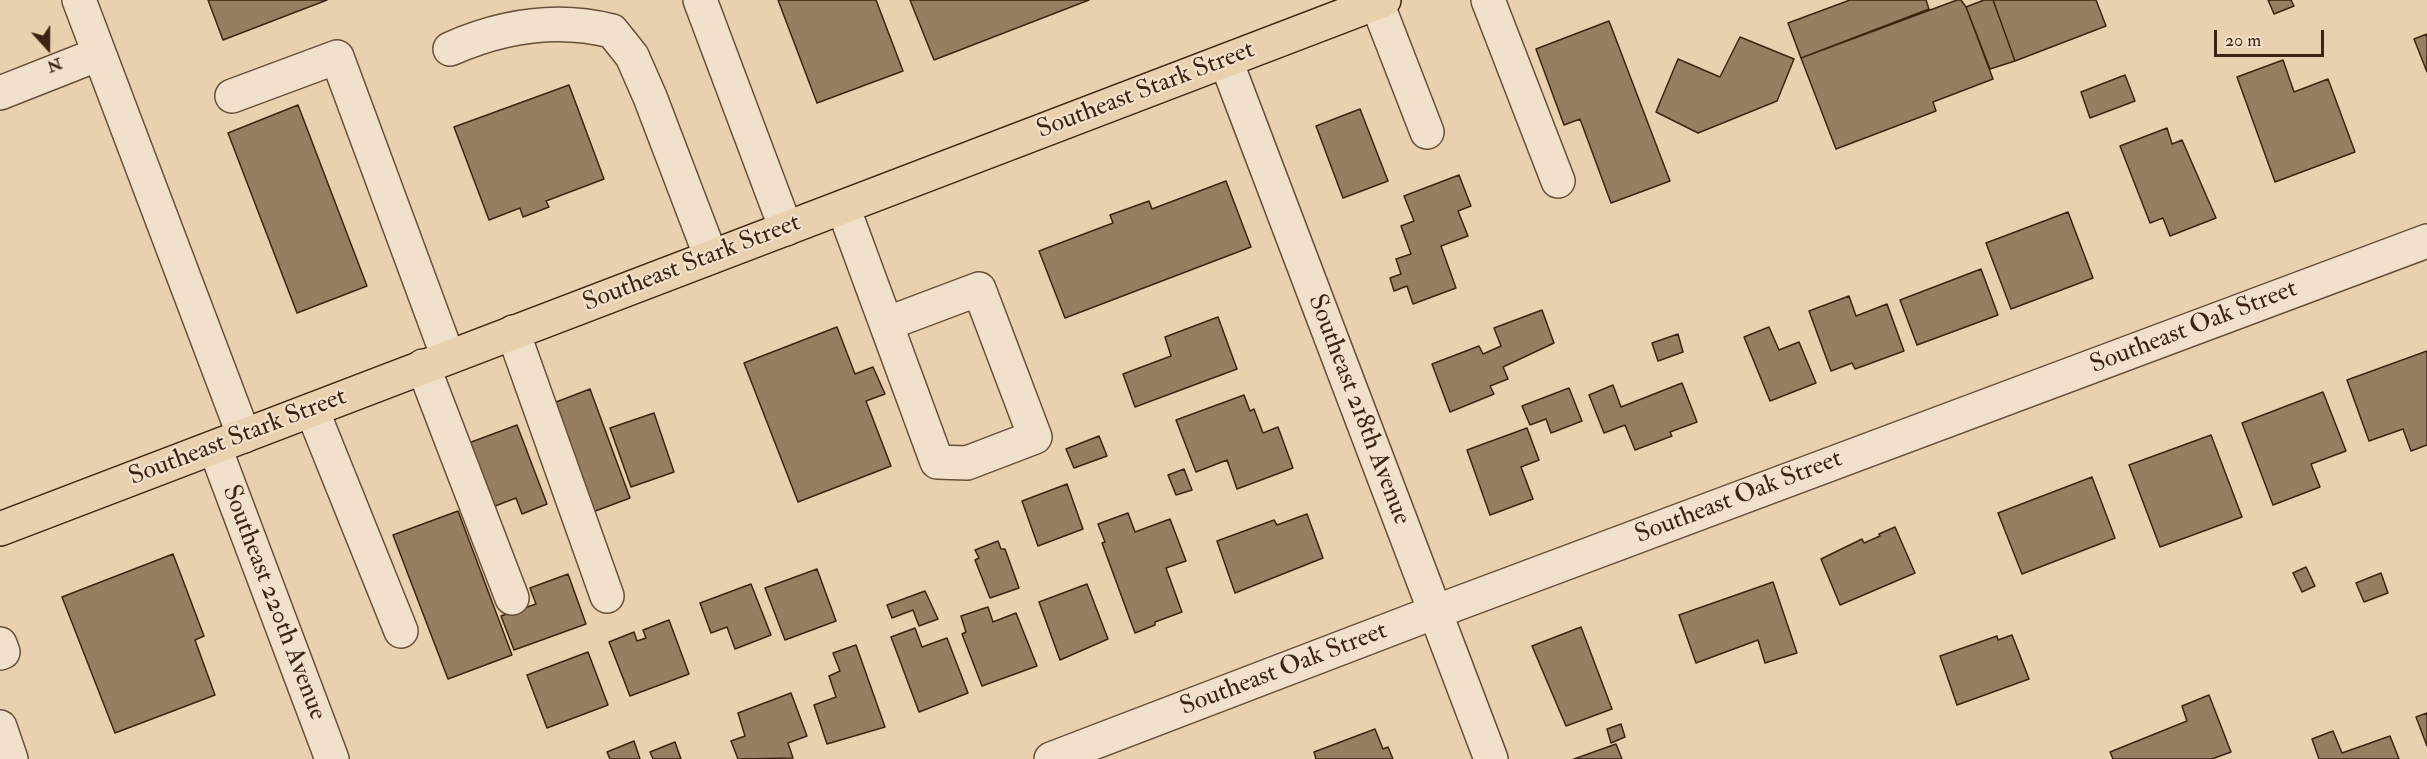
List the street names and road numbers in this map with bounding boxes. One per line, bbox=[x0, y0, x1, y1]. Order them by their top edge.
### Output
street label: Southeast Stark Street bbox=[1033, 35, 1259, 147]
street label: Southeast Stark Street bbox=[579, 208, 805, 320]
street label: Southeast Oak Street bbox=[2086, 274, 2302, 382]
street label: Southeast 218th Avenue bbox=[1300, 290, 1416, 530]
street label: Southeast Stark Street bbox=[125, 382, 351, 494]
street label: Southeast Oak Street bbox=[1631, 444, 1847, 552]
street label: Southeast 220th Avenue bbox=[214, 481, 332, 725]
street label: Southeast Oak Street bbox=[1176, 616, 1392, 724]

